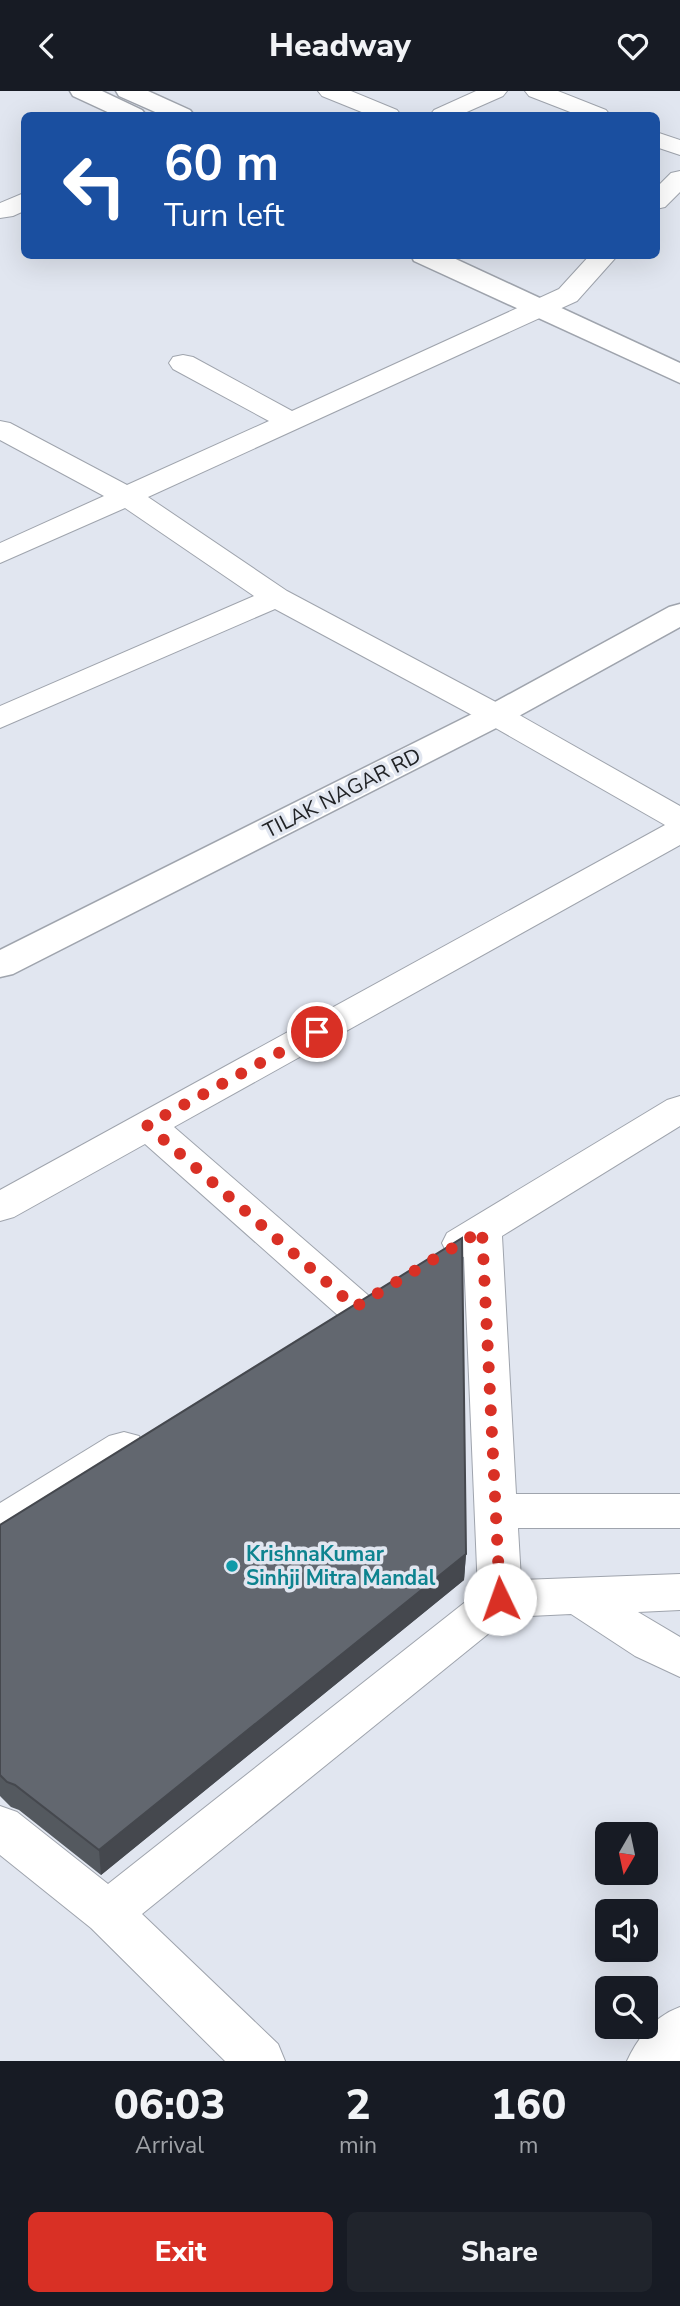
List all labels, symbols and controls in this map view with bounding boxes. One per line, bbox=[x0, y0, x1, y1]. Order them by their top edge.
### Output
text: Headway bbox=[269, 24, 411, 67]
icon: back bbox=[28, 27, 66, 65]
icon: heart bbox=[614, 27, 652, 65]
text: 60 m bbox=[164, 130, 279, 197]
icon: left bbox=[49, 140, 140, 231]
text: Turn left bbox=[164, 194, 284, 237]
street label: TILAK NAGAR RD bbox=[259, 741, 425, 845]
pin bbox=[287, 1002, 347, 1062]
icon: arrive bbox=[298, 1013, 336, 1051]
place label: KrishnaKumar Sinhji Mitra Mandal bbox=[246, 1540, 436, 1592]
marker: KrishnaKumar Sinhji Mitra Mandal bbox=[224, 1558, 240, 1574]
position arrow bbox=[463, 1562, 537, 1636]
north arrow bbox=[595, 1822, 658, 1885]
map controls bbox=[595, 1822, 658, 2039]
button: sound bbox=[595, 1899, 658, 1962]
button: search bbox=[595, 1976, 658, 2039]
text: 06:03 bbox=[114, 2077, 225, 2134]
text: 2 bbox=[345, 2077, 371, 2134]
text: 160 bbox=[491, 2077, 566, 2134]
text: Arrival bbox=[135, 2130, 204, 2161]
text: min bbox=[339, 2130, 377, 2161]
text: m bbox=[519, 2130, 538, 2161]
button: Exit bbox=[28, 2212, 333, 2292]
button: Share bbox=[347, 2212, 652, 2292]

